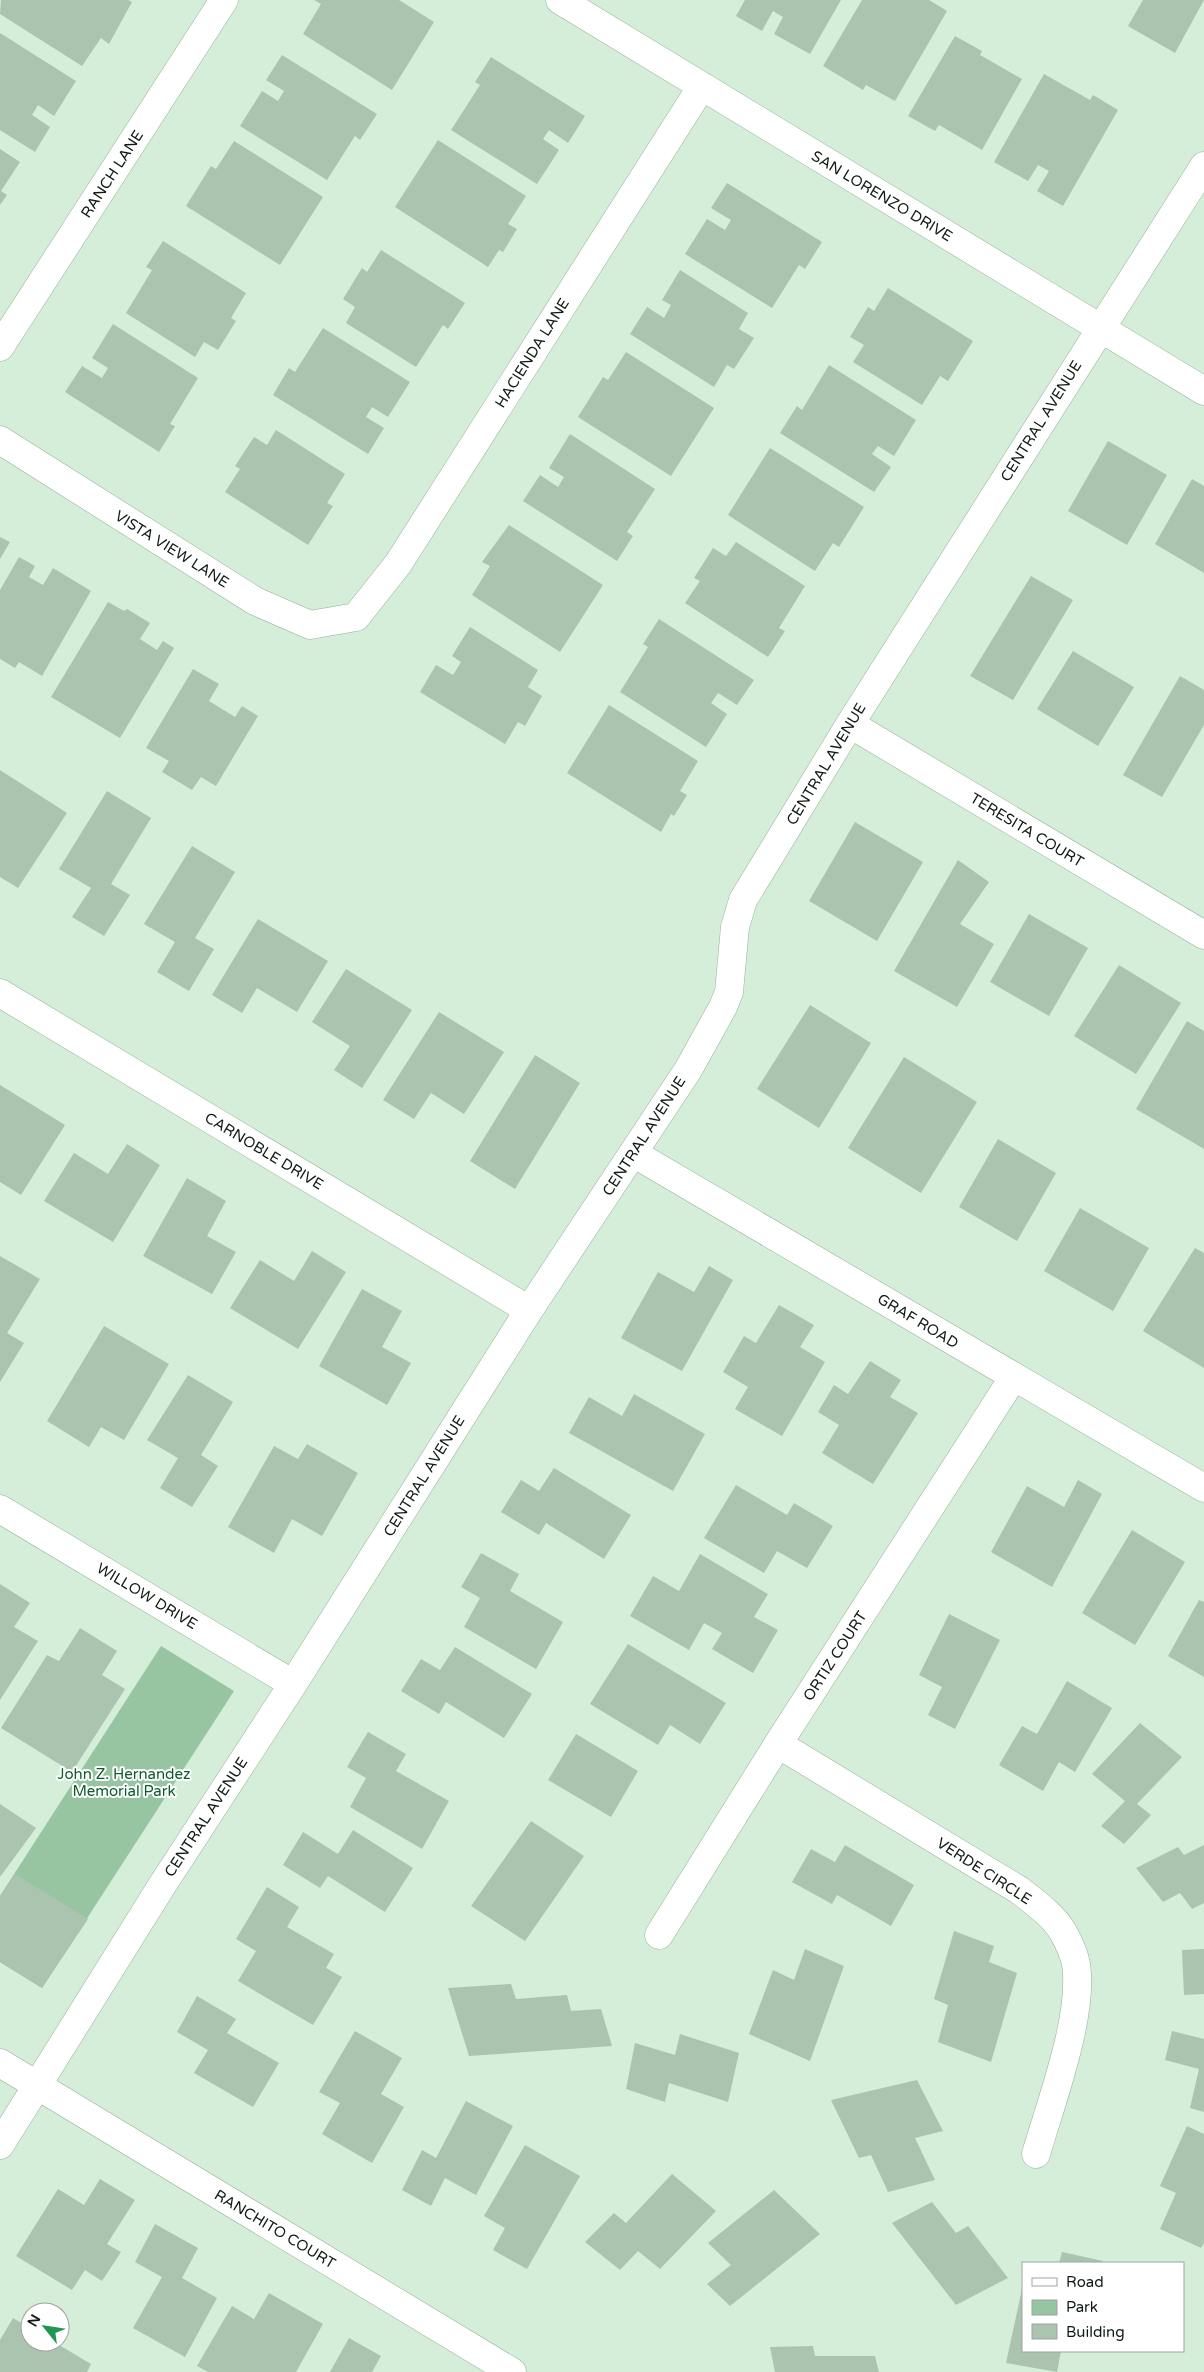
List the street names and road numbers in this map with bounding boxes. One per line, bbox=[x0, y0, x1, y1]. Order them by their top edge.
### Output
street label: RANCH LANE bbox=[77, 127, 147, 221]
street label: SAN LORENZO DRIVE bbox=[808, 147, 956, 245]
street label: HACIENDA LANE bbox=[491, 295, 573, 411]
street label: CENTRAL AVENUE bbox=[997, 357, 1085, 485]
street label: VISTA VIEW LANE bbox=[112, 507, 232, 591]
street label: CENTRAL AVENUE bbox=[782, 700, 870, 828]
street label: TERESITA COURT bbox=[967, 789, 1087, 871]
street label: CENTRAL AVENUE bbox=[599, 1073, 689, 1199]
street label: CARNOBLE DRIVE bbox=[201, 1108, 327, 1194]
street label: GRAF ROAD bbox=[874, 1290, 962, 1352]
street label: CENTRAL AVENUE bbox=[380, 1412, 468, 1540]
street label: WILLOW DRIVE bbox=[93, 1559, 201, 1633]
street label: ORTIZ COURT bbox=[799, 1608, 871, 1704]
street label: CENTRAL AVENUE bbox=[161, 1754, 251, 1880]
street label: VERDE CIRCLE bbox=[933, 1834, 1035, 1908]
street label: RANCHITO COURT bbox=[211, 2186, 339, 2272]

